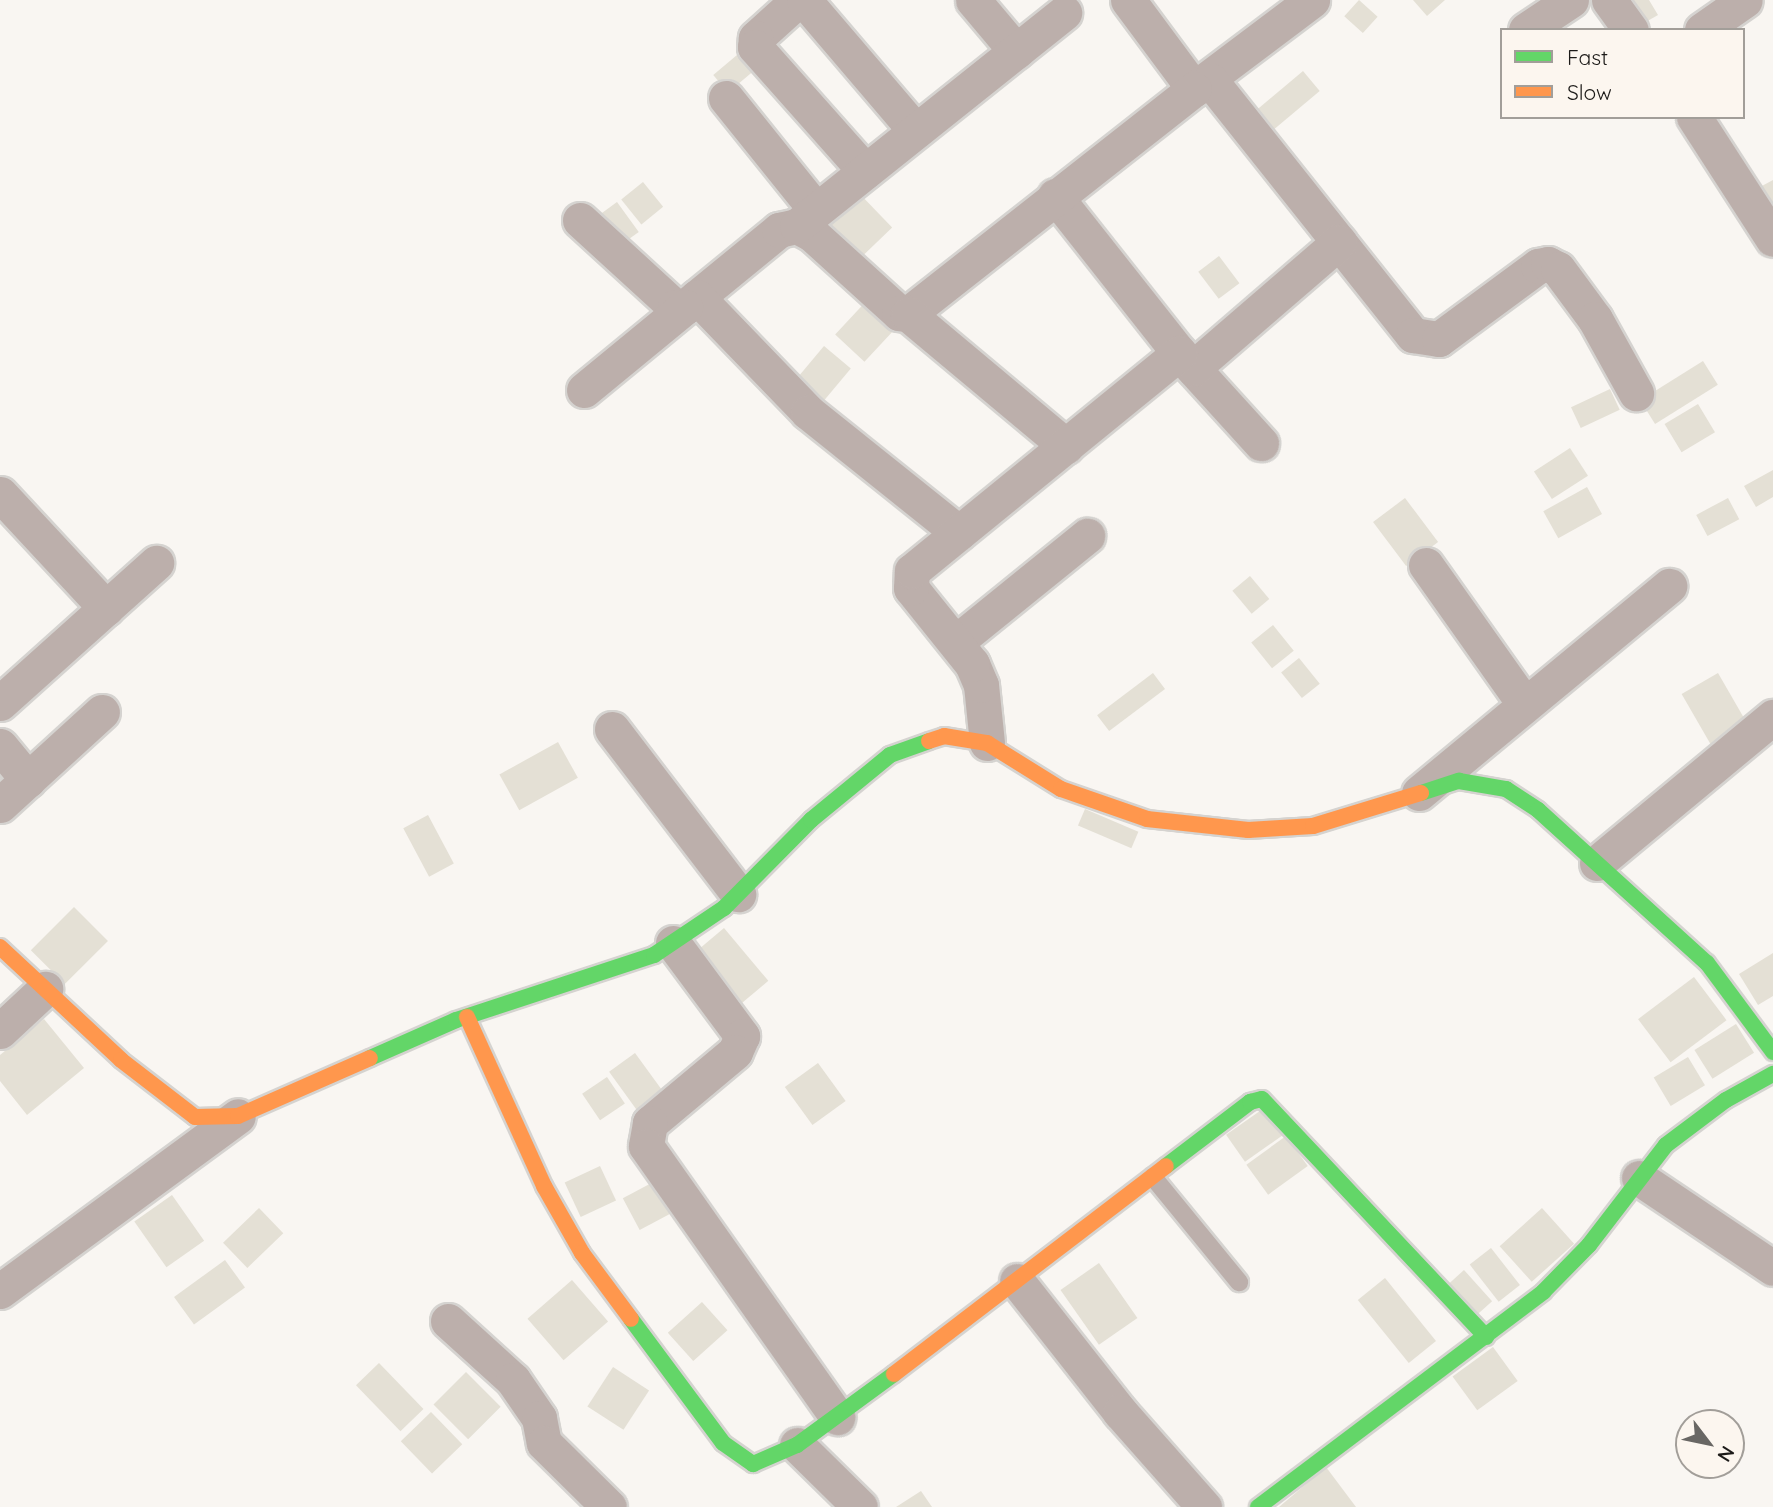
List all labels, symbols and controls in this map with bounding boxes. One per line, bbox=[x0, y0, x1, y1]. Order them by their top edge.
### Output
legend bbox=[1500, 28, 1745, 119]
text: Fast bbox=[1567, 44, 1608, 70]
text: Slow bbox=[1567, 79, 1612, 105]
north arrow bbox=[1675, 1409, 1745, 1479]
text: N bbox=[1712, 1442, 1740, 1466]

